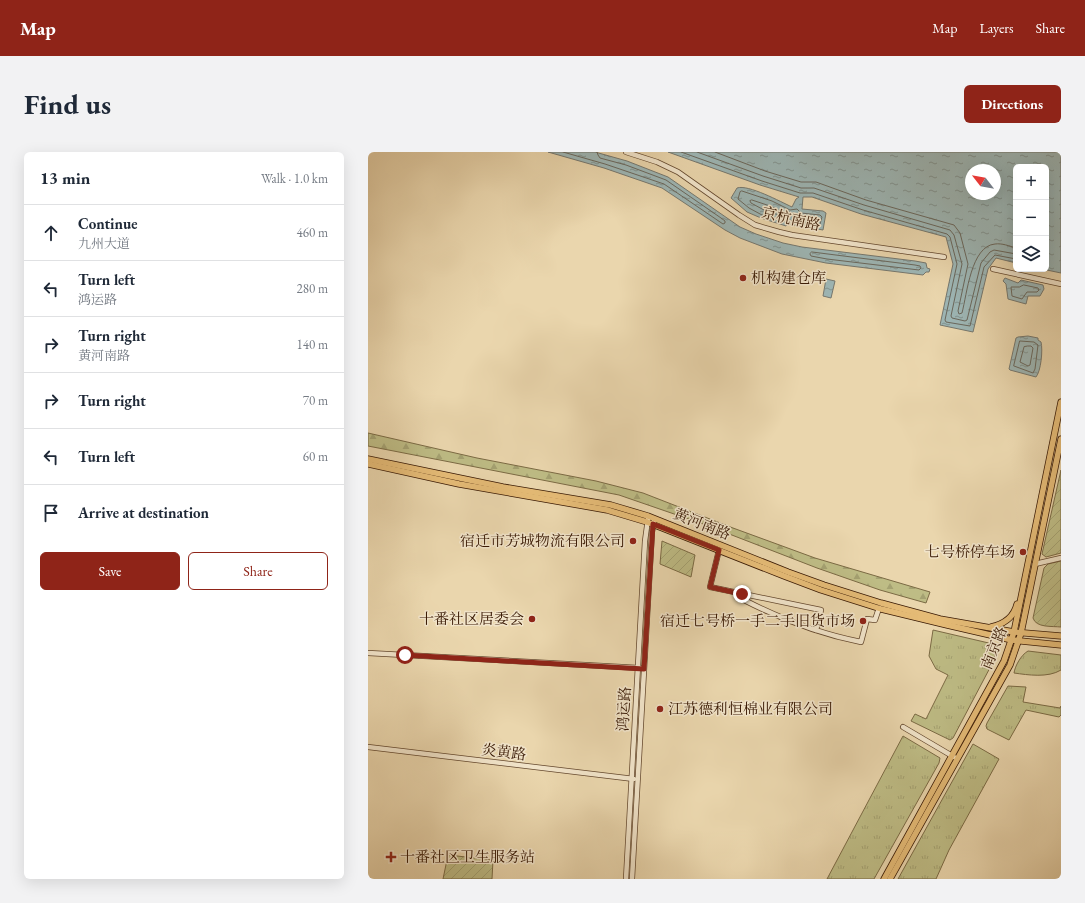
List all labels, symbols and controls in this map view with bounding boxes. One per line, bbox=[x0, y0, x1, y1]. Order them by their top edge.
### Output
text: Map bbox=[20, 16, 56, 41]
text: Map bbox=[932, 19, 957, 37]
text: Layers bbox=[979, 19, 1014, 37]
text: Share bbox=[1036, 19, 1065, 37]
button: Directions bbox=[964, 85, 1061, 123]
text: Find us bbox=[24, 86, 111, 122]
north arrow bbox=[965, 164, 1001, 200]
map controls bbox=[1013, 164, 1049, 272]
button: + bbox=[1013, 164, 1049, 200]
text: 13 min bbox=[40, 167, 90, 189]
text: Walk · 1.0 km bbox=[261, 170, 328, 187]
button: − bbox=[1013, 200, 1049, 236]
street label: 京杭南路 bbox=[760, 203, 822, 235]
text: Continue bbox=[78, 214, 138, 233]
icon: ahead bbox=[40, 222, 62, 244]
text: 460 m bbox=[297, 224, 328, 241]
text: 九州大道 bbox=[78, 235, 130, 252]
button: layers bbox=[1013, 236, 1049, 272]
place label: 机构建仓库 bbox=[751, 268, 826, 287]
text: Turn left bbox=[78, 270, 135, 289]
marker: 机构建仓库 bbox=[738, 273, 748, 283]
icon: left bbox=[40, 278, 62, 300]
text: 280 m bbox=[297, 280, 328, 297]
text: 鸿运路 bbox=[78, 291, 117, 308]
text: Turn right bbox=[78, 326, 146, 345]
icon: right bbox=[40, 334, 62, 356]
text: 140 m bbox=[297, 336, 328, 353]
text: 黄河南路 bbox=[78, 347, 130, 364]
icon: right bbox=[40, 390, 62, 412]
text: Turn right bbox=[78, 391, 146, 410]
text: 70 m bbox=[303, 392, 328, 409]
icon: left bbox=[40, 446, 62, 468]
text: Turn left bbox=[78, 447, 135, 466]
text: 60 m bbox=[303, 448, 328, 465]
icon: arrive bbox=[40, 502, 62, 524]
text: Arrive at destination bbox=[78, 503, 209, 522]
street label: 黄河南路 bbox=[671, 503, 734, 544]
place label: 宿迁市芳城物流有限公司 bbox=[460, 531, 625, 550]
marker: 宿迁市芳城物流有限公司 bbox=[628, 536, 638, 546]
place label: 七号桥停车场 bbox=[925, 542, 1015, 561]
marker: 七号桥停车场 bbox=[1018, 547, 1028, 557]
button: Save bbox=[40, 552, 180, 590]
button: Share bbox=[188, 552, 328, 590]
route end bbox=[733, 585, 751, 603]
place label: 十番社区居委会 bbox=[419, 609, 524, 628]
place label: 宿迁七号桥一手二手旧货市场 bbox=[660, 611, 855, 630]
marker: 十番社区居委会 bbox=[527, 614, 537, 624]
marker: 宿迁七号桥一手二手旧货市场 bbox=[858, 616, 868, 626]
street label: 南京路 bbox=[976, 623, 1011, 672]
route start bbox=[396, 646, 414, 664]
street label: 鸿运路 bbox=[613, 686, 634, 732]
place label: 江苏德利恒棉业有限公司 bbox=[668, 699, 833, 718]
marker: 江苏德利恒棉业有限公司 bbox=[655, 704, 665, 714]
street label: 炎黄路 bbox=[481, 739, 528, 764]
place label: 十番社区卫生服务站 bbox=[400, 847, 535, 866]
marker: 十番社区卫生服务站 bbox=[385, 851, 397, 863]

